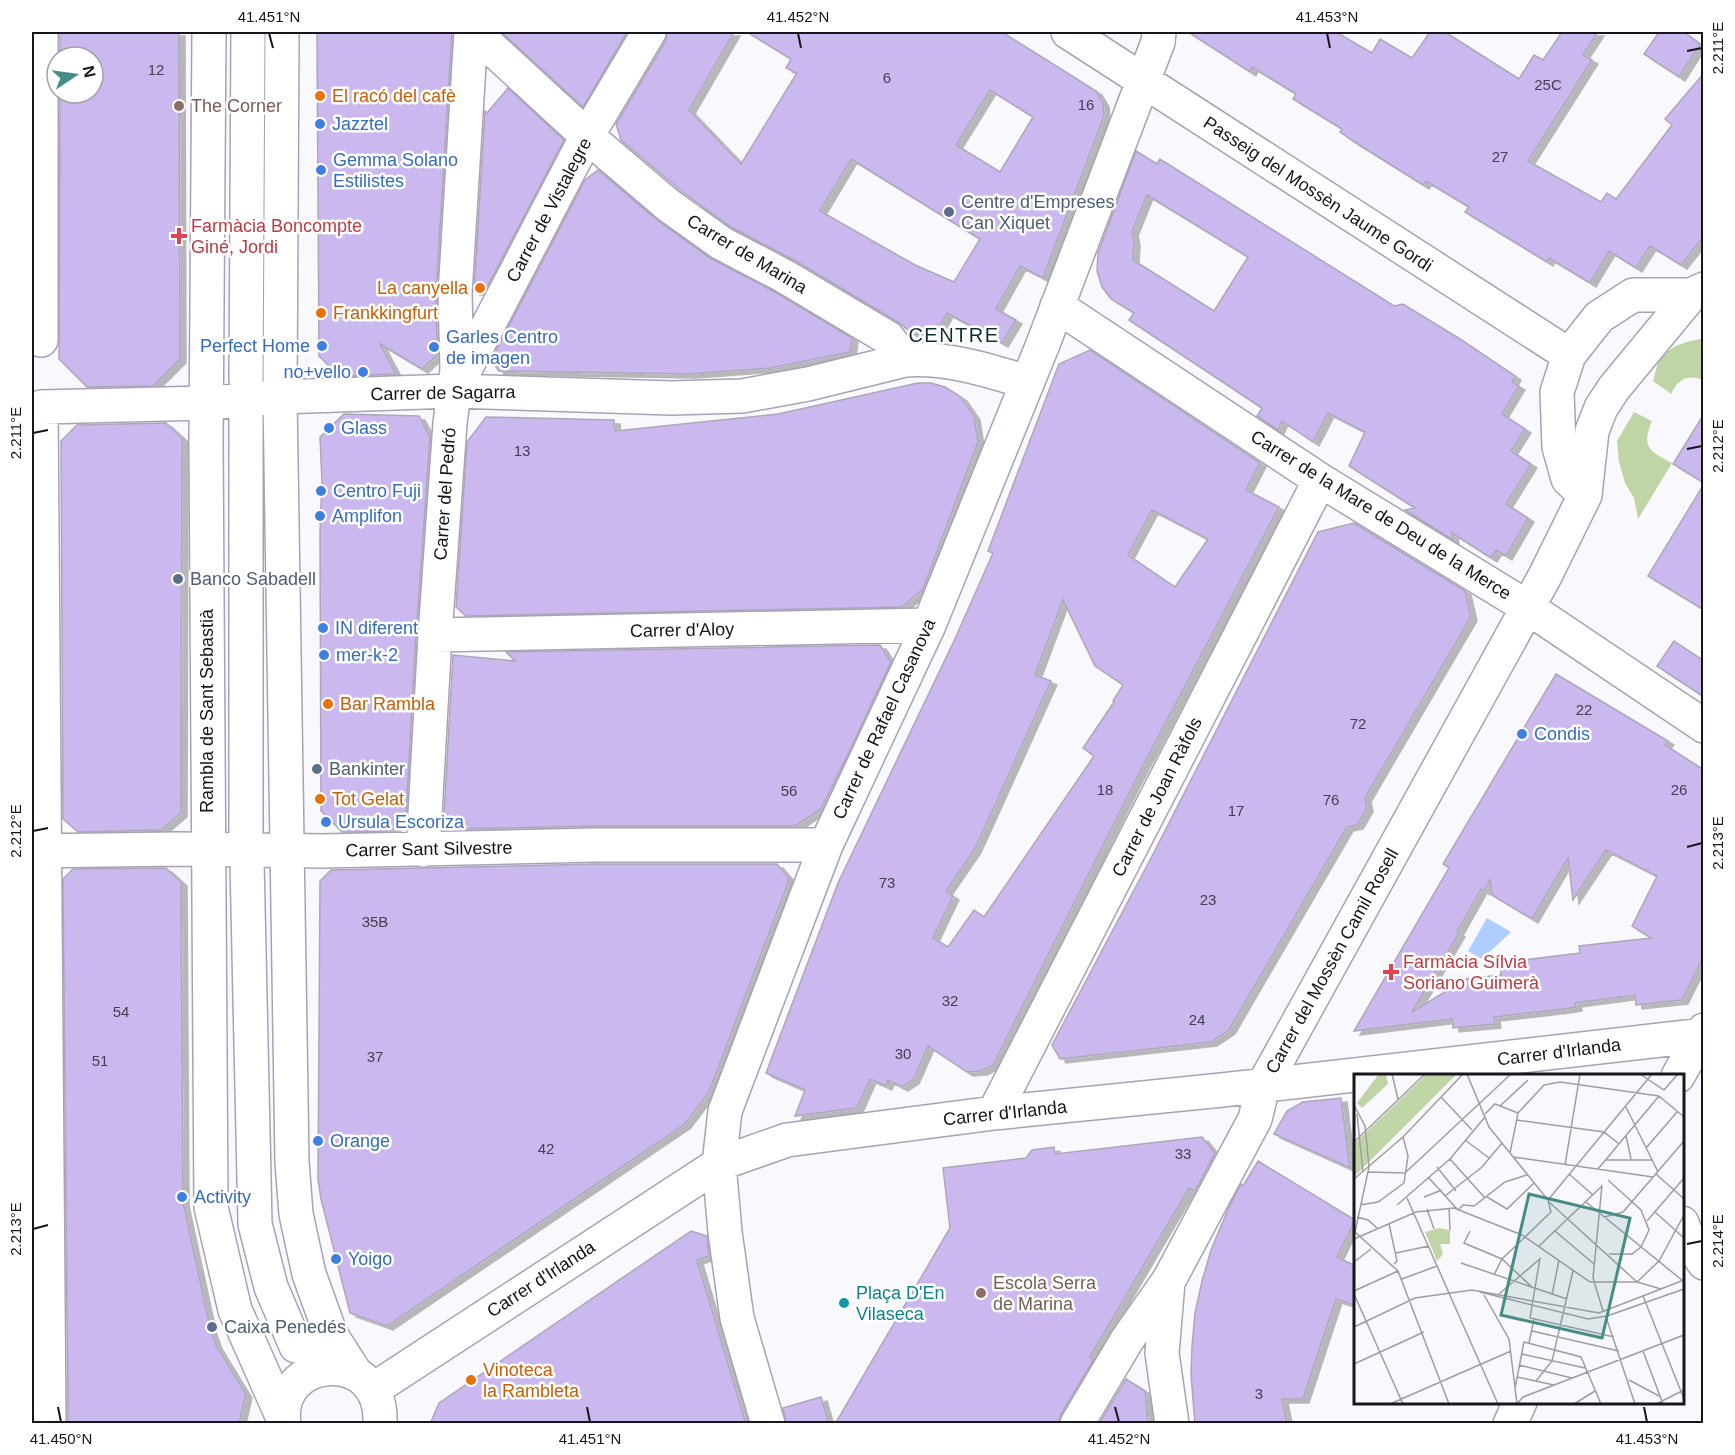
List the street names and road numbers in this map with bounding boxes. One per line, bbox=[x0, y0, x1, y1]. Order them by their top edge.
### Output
street label: Passeig del Mossèn Jaume Gordi bbox=[1200, 112, 1436, 276]
street label: Carrer de Vistalegre bbox=[502, 134, 596, 286]
street label: Carrer de Marina bbox=[684, 210, 811, 298]
street label: Carrer de Sagarra bbox=[370, 382, 517, 404]
street label: Carrer de la Mare de Deu de la Merce bbox=[1247, 426, 1515, 604]
street label: Carrer del Pedró bbox=[430, 427, 460, 561]
street label: Rambla de Sant Sebastià bbox=[197, 608, 217, 813]
street label: Carrer de Rafael Casanova bbox=[829, 615, 940, 823]
street label: Carrer d'Aloy bbox=[630, 619, 734, 641]
street label: Carrer de Joan Ràfols bbox=[1108, 714, 1206, 880]
street label: Carrer Sant Silvestre bbox=[345, 838, 513, 860]
street label: Carrer del Mossèn Camil Rosell bbox=[1262, 845, 1402, 1077]
street label: Carrer d'Irlanda bbox=[1496, 1034, 1623, 1070]
street label: Carrer d'Irlanda bbox=[942, 1096, 1069, 1129]
street label: Carrer d'Irlanda bbox=[483, 1236, 599, 1321]

